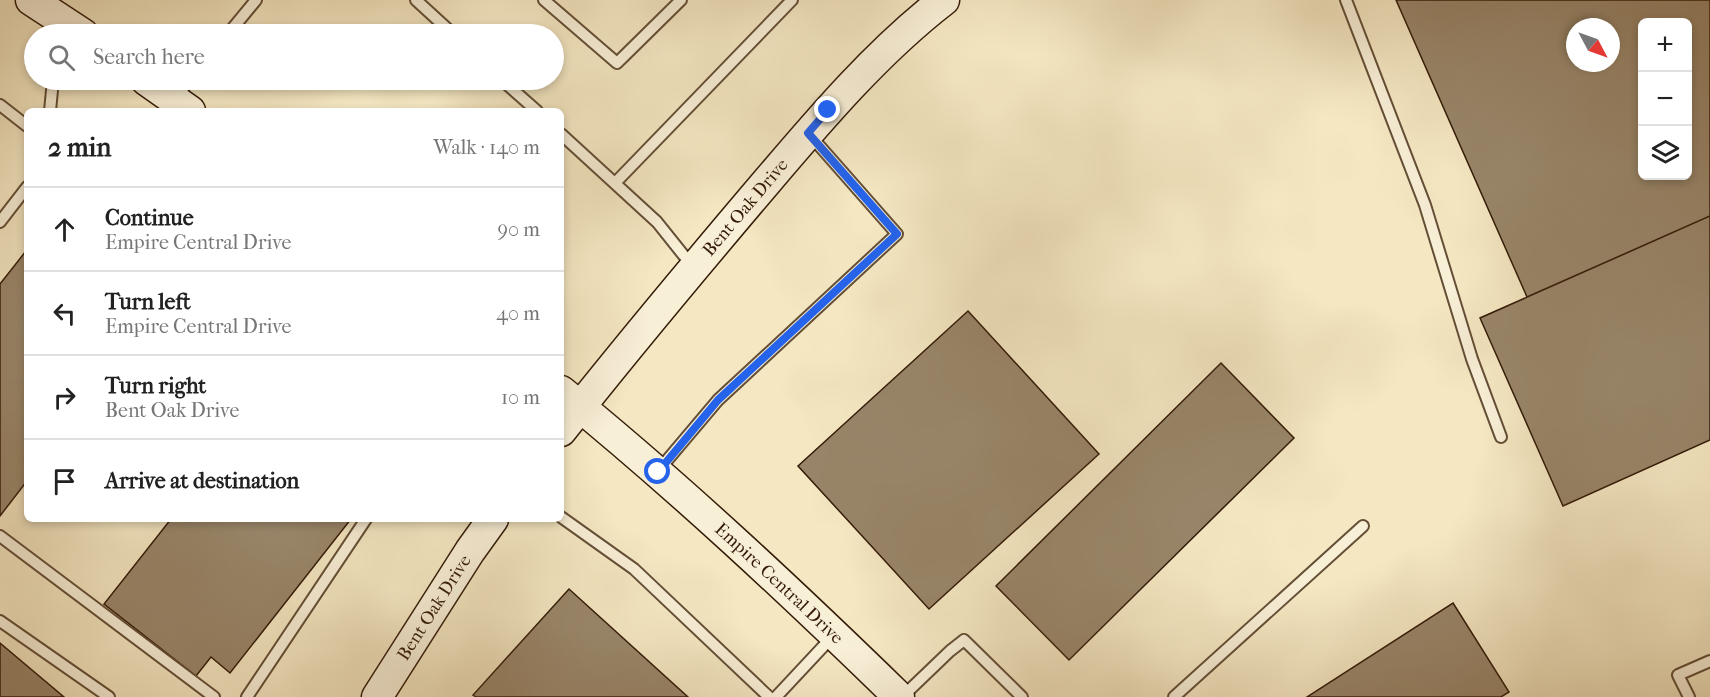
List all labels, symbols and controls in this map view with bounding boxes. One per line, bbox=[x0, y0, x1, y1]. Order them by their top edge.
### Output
north arrow bbox=[1566, 18, 1620, 72]
map controls bbox=[1638, 18, 1692, 180]
button: + bbox=[1638, 18, 1692, 72]
search box bbox=[24, 24, 564, 90]
icon: search bbox=[45, 41, 78, 74]
text: Search here bbox=[93, 44, 205, 70]
button: − bbox=[1638, 72, 1692, 126]
route end bbox=[814, 96, 840, 122]
button: layers bbox=[1638, 126, 1692, 180]
text: 2 min bbox=[48, 132, 111, 163]
text: Walk · 140 m bbox=[433, 136, 540, 159]
street label: Bent Oak Drive bbox=[698, 154, 792, 260]
text: Continue bbox=[105, 205, 194, 231]
icon: ahead bbox=[48, 213, 81, 246]
text: 90 m bbox=[498, 218, 540, 241]
text: Empire Central Drive bbox=[105, 231, 291, 254]
text: Turn left bbox=[105, 289, 191, 315]
icon: left bbox=[48, 297, 81, 330]
text: 40 m bbox=[496, 302, 540, 325]
text: Empire Central Drive bbox=[105, 315, 291, 338]
text: Turn right bbox=[105, 373, 206, 399]
icon: right bbox=[48, 381, 81, 414]
text: 10 m bbox=[501, 386, 540, 409]
text: Bent Oak Drive bbox=[105, 399, 239, 422]
route start bbox=[644, 458, 670, 484]
icon: arrive bbox=[48, 465, 81, 498]
text: Arrive at destination bbox=[105, 468, 299, 494]
street label: Empire Central Drive bbox=[711, 518, 848, 648]
street label: Bent Oak Drive bbox=[393, 551, 475, 664]

